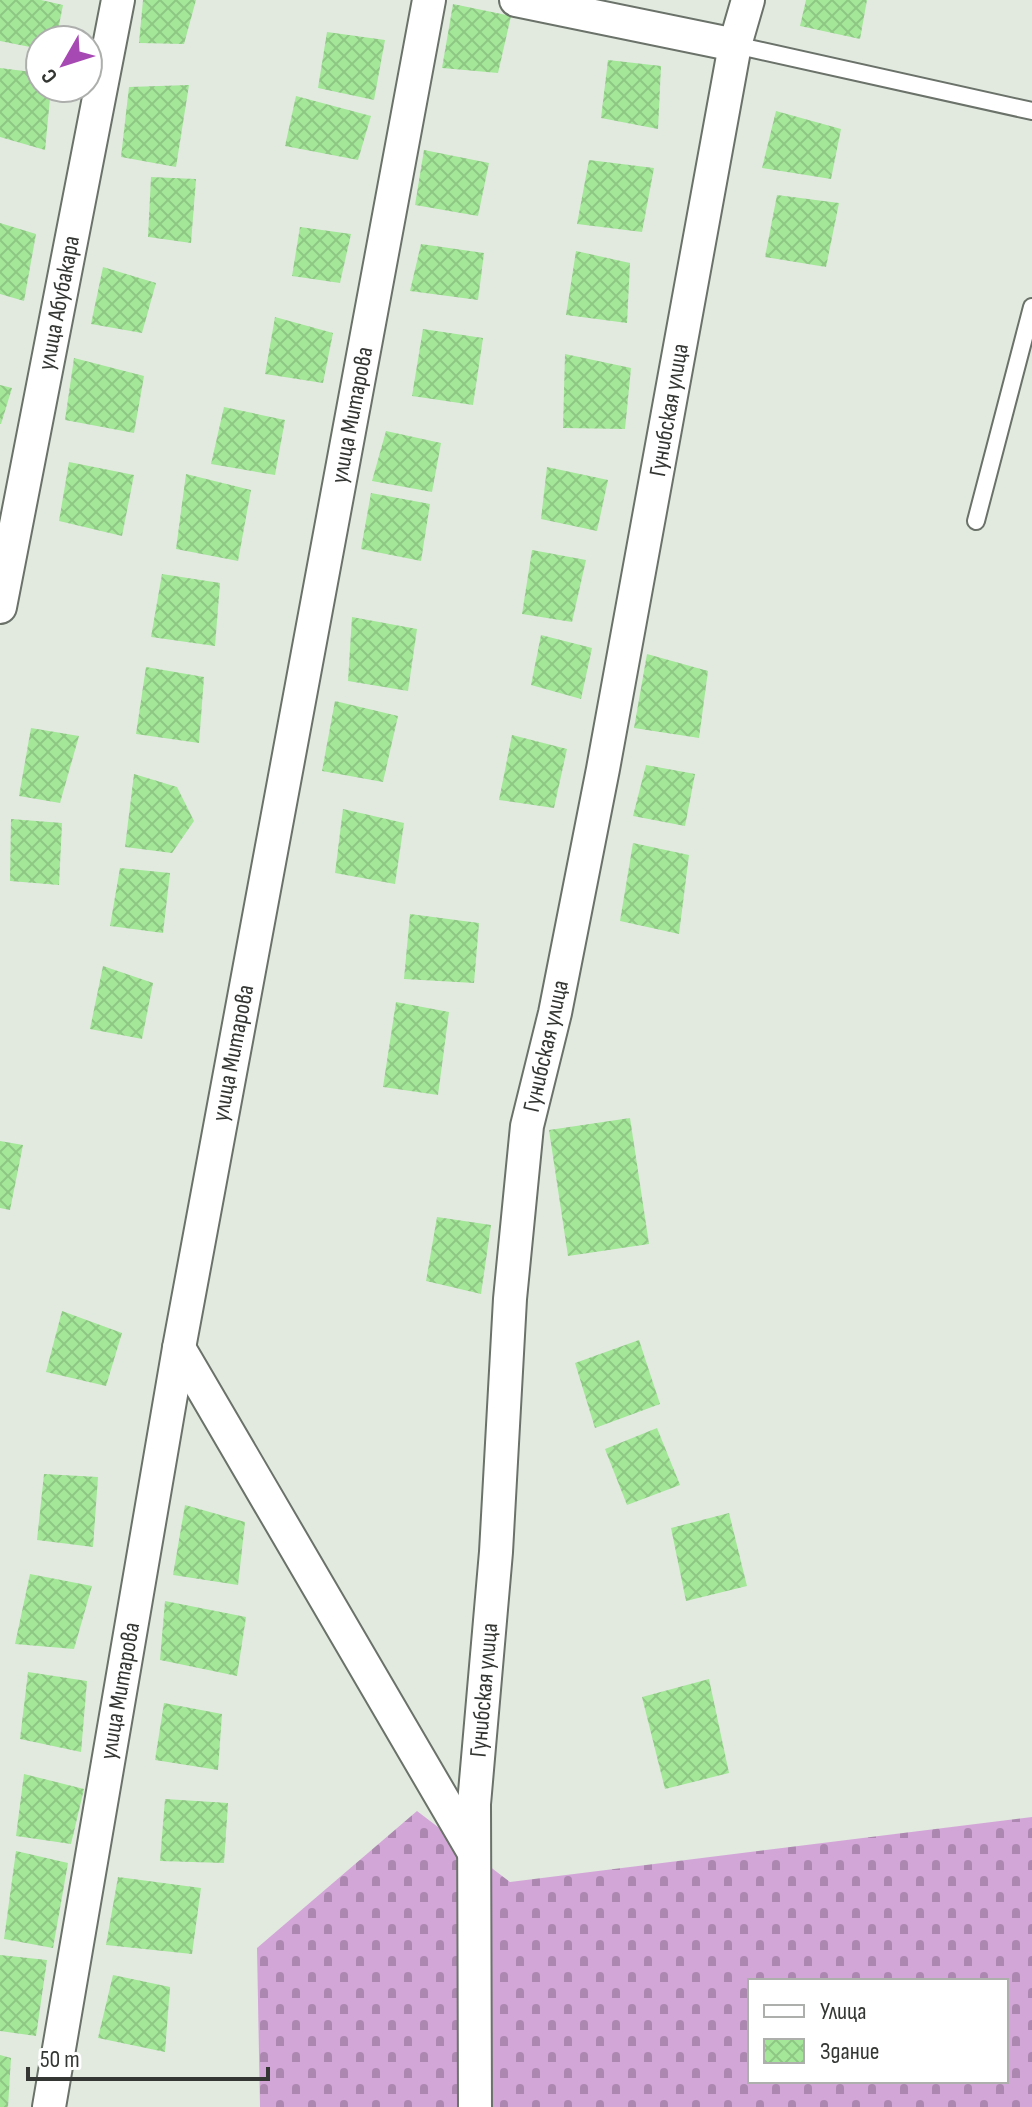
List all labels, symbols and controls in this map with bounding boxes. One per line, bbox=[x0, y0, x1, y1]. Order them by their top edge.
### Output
north arrow bbox=[24, 24, 104, 104]
text: С bbox=[36, 63, 64, 89]
street label: улица Абубакара bbox=[32, 233, 86, 373]
street label: Гунибская улица bbox=[643, 341, 695, 479]
street label: улица Митарова bbox=[325, 344, 379, 486]
street label: Гунибская улица bbox=[517, 977, 575, 1115]
street label: улица Митарова bbox=[206, 982, 260, 1124]
street label: улица Митарова bbox=[94, 1620, 146, 1762]
street label: Гунибская улица bbox=[464, 1622, 504, 1758]
legend bbox=[748, 1979, 1008, 2083]
text: Улица bbox=[820, 1997, 866, 2026]
scale bar bbox=[28, 2031, 268, 2081]
text: Здание bbox=[820, 2037, 879, 2066]
text: 50 m bbox=[40, 2045, 80, 2074]

